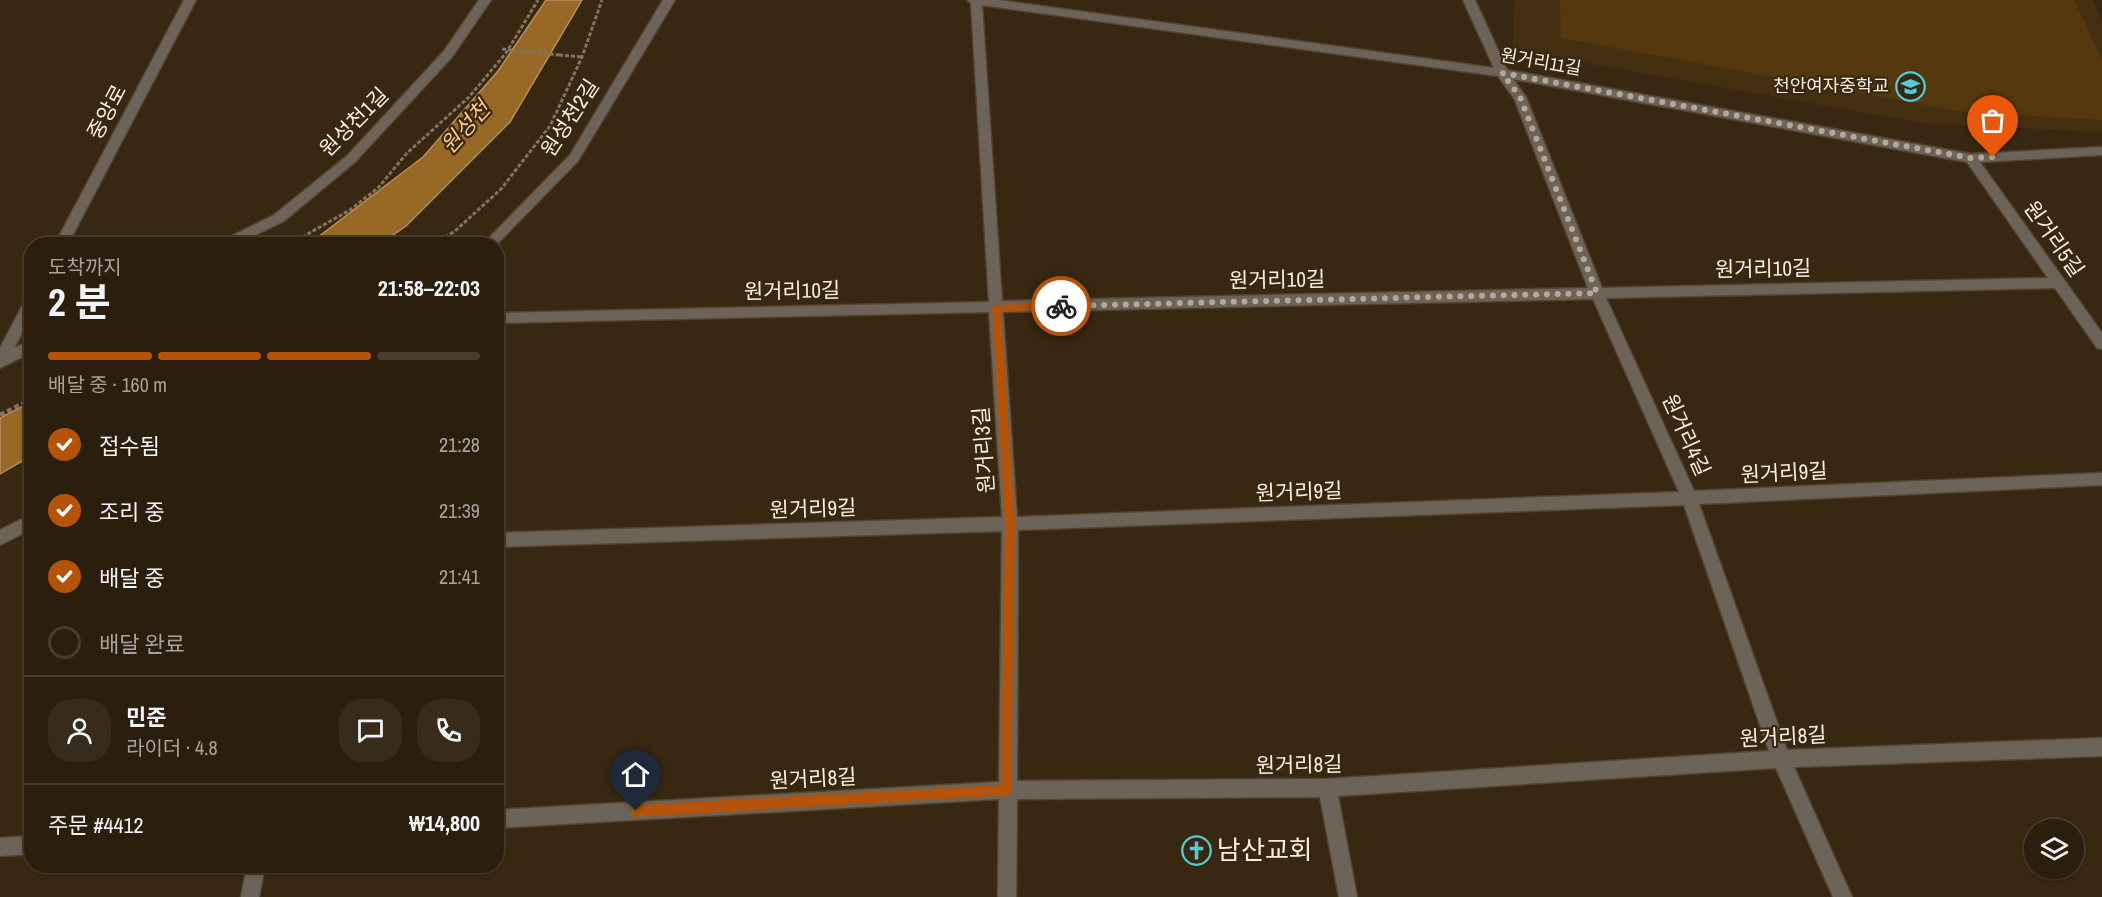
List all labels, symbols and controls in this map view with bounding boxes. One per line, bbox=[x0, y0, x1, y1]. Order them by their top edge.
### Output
street label: 원거리11길 bbox=[1499, 42, 1583, 81]
school or university icon: 천안여자중학교 bbox=[1894, 70, 1926, 102]
street label: 원성천2길 bbox=[534, 73, 605, 162]
place label: 천안여자중학교 bbox=[1773, 73, 1889, 98]
street label: 중앙로 bbox=[80, 79, 133, 144]
street label: 원성천1길 bbox=[313, 81, 395, 163]
water label: 원성천 bbox=[434, 92, 498, 160]
pin bbox=[1967, 95, 2018, 157]
icon: bag bbox=[1976, 104, 2009, 137]
street label: 원거리5길 bbox=[2018, 195, 2091, 283]
text: 도착까지 bbox=[48, 253, 122, 280]
street label: 원거리10길 bbox=[1715, 253, 1811, 284]
street label: 원거리10길 bbox=[1229, 264, 1325, 295]
text: 21:58–22:03 bbox=[378, 273, 480, 303]
street label: 원거리10길 bbox=[744, 275, 840, 306]
text: 2 분 bbox=[48, 276, 111, 328]
courier bbox=[1031, 276, 1091, 336]
icon: bike bbox=[1045, 290, 1078, 323]
text: 배달 중 · 160 m bbox=[48, 371, 167, 398]
street label: 원거리4길 bbox=[1656, 389, 1717, 480]
street label: 원거리3길 bbox=[966, 406, 1001, 494]
icon: check bbox=[48, 428, 81, 461]
text: 접수됨 bbox=[99, 431, 160, 461]
text: 21:28 bbox=[439, 431, 480, 458]
street label: 원거리9길 bbox=[1740, 456, 1828, 489]
street label: 원거리9길 bbox=[1255, 475, 1343, 508]
street label: 원거리9길 bbox=[769, 492, 857, 525]
icon: check bbox=[48, 494, 81, 527]
text: 조리 중 bbox=[99, 497, 165, 527]
text: 21:39 bbox=[439, 497, 480, 524]
icon: check bbox=[48, 560, 81, 593]
text: 배달 중 bbox=[99, 563, 165, 593]
text: 21:41 bbox=[439, 563, 480, 590]
text: 배달 완료 bbox=[99, 629, 185, 659]
button: person bbox=[48, 699, 111, 762]
button: chat bbox=[339, 699, 402, 762]
button: phone bbox=[417, 699, 480, 762]
text: 민준 bbox=[126, 702, 166, 732]
street label: 원거리8길 bbox=[1739, 720, 1827, 753]
text: 라이더 · 4.8 bbox=[126, 734, 218, 761]
pin bbox=[610, 749, 661, 811]
street label: 원거리8길 bbox=[1255, 749, 1343, 780]
icon: home bbox=[619, 758, 652, 791]
street label: 원거리8길 bbox=[769, 762, 857, 795]
text: ₩14,800 bbox=[409, 808, 480, 838]
text: 주문 #4412 bbox=[48, 810, 144, 840]
map controls bbox=[2024, 819, 2084, 879]
button: layers bbox=[2024, 819, 2084, 879]
place label: 남산교회 bbox=[1217, 832, 1313, 867]
church icon: 남산교회 bbox=[1180, 834, 1212, 866]

